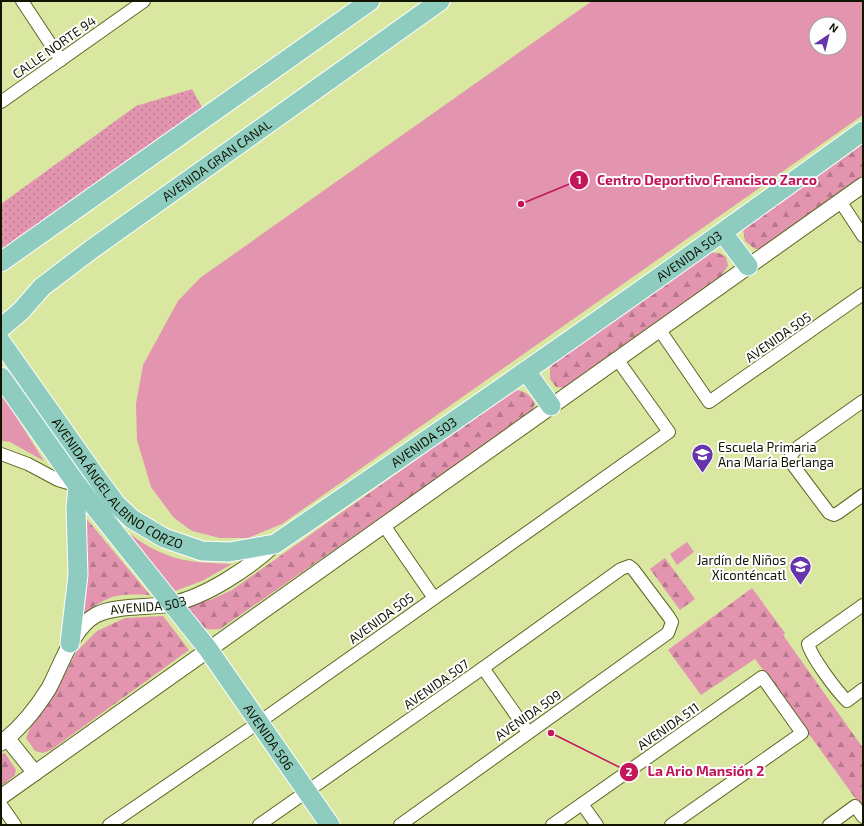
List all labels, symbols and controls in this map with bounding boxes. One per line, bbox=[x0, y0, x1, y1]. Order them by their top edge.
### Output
street label: CALLE NORTE 94 bbox=[9, 12, 99, 82]
north arrow bbox=[808, 16, 848, 56]
text: N bbox=[827, 20, 841, 35]
street label: AVENIDA GRAN CANAL bbox=[159, 116, 275, 205]
callout: Centro Deportivo Francisco Zarco bbox=[569, 167, 825, 193]
text: Centro Deportivo Francisco Zarco bbox=[597, 171, 817, 188]
text: 1 bbox=[576, 172, 582, 186]
street label: AVENIDA 503 bbox=[653, 227, 725, 285]
street label: AVENIDA 505 bbox=[742, 309, 814, 365]
street label: AVENIDA 503 bbox=[388, 414, 460, 470]
street label: AVENIDA ÁNGEL ALBINO CORZO bbox=[49, 415, 185, 552]
place label: Escuela Primaria Ana María Berlanga bbox=[718, 439, 834, 470]
school or university icon: Escuela Primaria Ana María Berlanga bbox=[690, 441, 716, 474]
place label: Jardín de Niños Xiconténcatl bbox=[697, 552, 786, 583]
school or university icon: Jardín de Niños Xiconténcatl bbox=[788, 554, 814, 587]
street label: AVENIDA 505 bbox=[345, 589, 417, 647]
street label: AVENIDA 503 bbox=[109, 592, 188, 618]
street label: AVENIDA 507 bbox=[400, 655, 472, 712]
street label: AVENIDA 509 bbox=[492, 686, 564, 744]
street label: AVENIDA 511 bbox=[634, 699, 702, 753]
street label: AVENIDA 506 bbox=[240, 701, 297, 773]
callout: La Ario Mansión 2 bbox=[619, 759, 773, 785]
text: La Ario Mansión 2 bbox=[648, 762, 764, 779]
text: 2 bbox=[626, 764, 633, 778]

